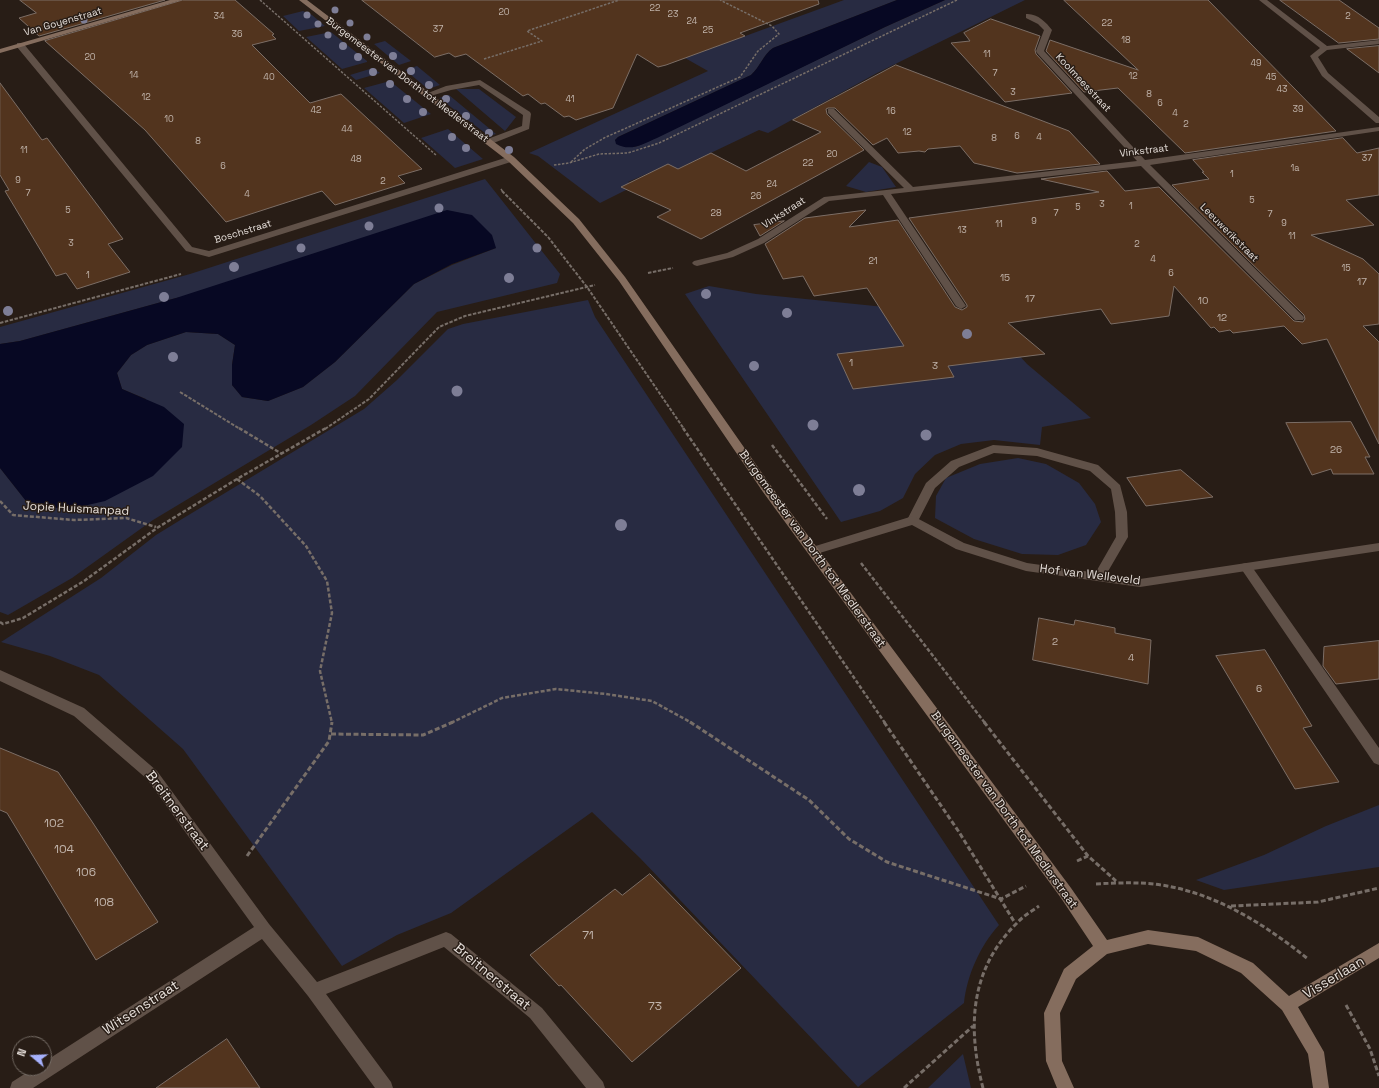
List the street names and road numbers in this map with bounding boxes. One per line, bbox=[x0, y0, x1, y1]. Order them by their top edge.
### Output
street label: Van Goyenstraat bbox=[23, 5, 103, 39]
street label: Burgemeester van Dorth tot Medlerstraat bbox=[323, 15, 491, 145]
street label: Koolmeesstraat bbox=[1053, 51, 1113, 115]
street label: Vinkstraat bbox=[1119, 142, 1169, 160]
street label: Vinkstraat bbox=[760, 195, 808, 231]
street label: Leeuwerikstraat bbox=[1197, 201, 1261, 265]
street label: Boschstraat bbox=[213, 218, 273, 246]
street label: Burgemeester van Dorth tot Medlerstraat bbox=[736, 448, 888, 650]
street label: Jopie Huismanpad bbox=[23, 499, 129, 519]
street label: Hof van Welleveld bbox=[1039, 562, 1141, 588]
street label: Burgemeester van Dorth tot Medlerstraat bbox=[928, 709, 1080, 911]
street label: Breitnerstraat bbox=[142, 768, 212, 854]
street label: Breitnerstraat bbox=[450, 940, 534, 1014]
street label: Visserlaan bbox=[1300, 953, 1368, 1003]
street label: Witsenstraat bbox=[100, 977, 182, 1039]

